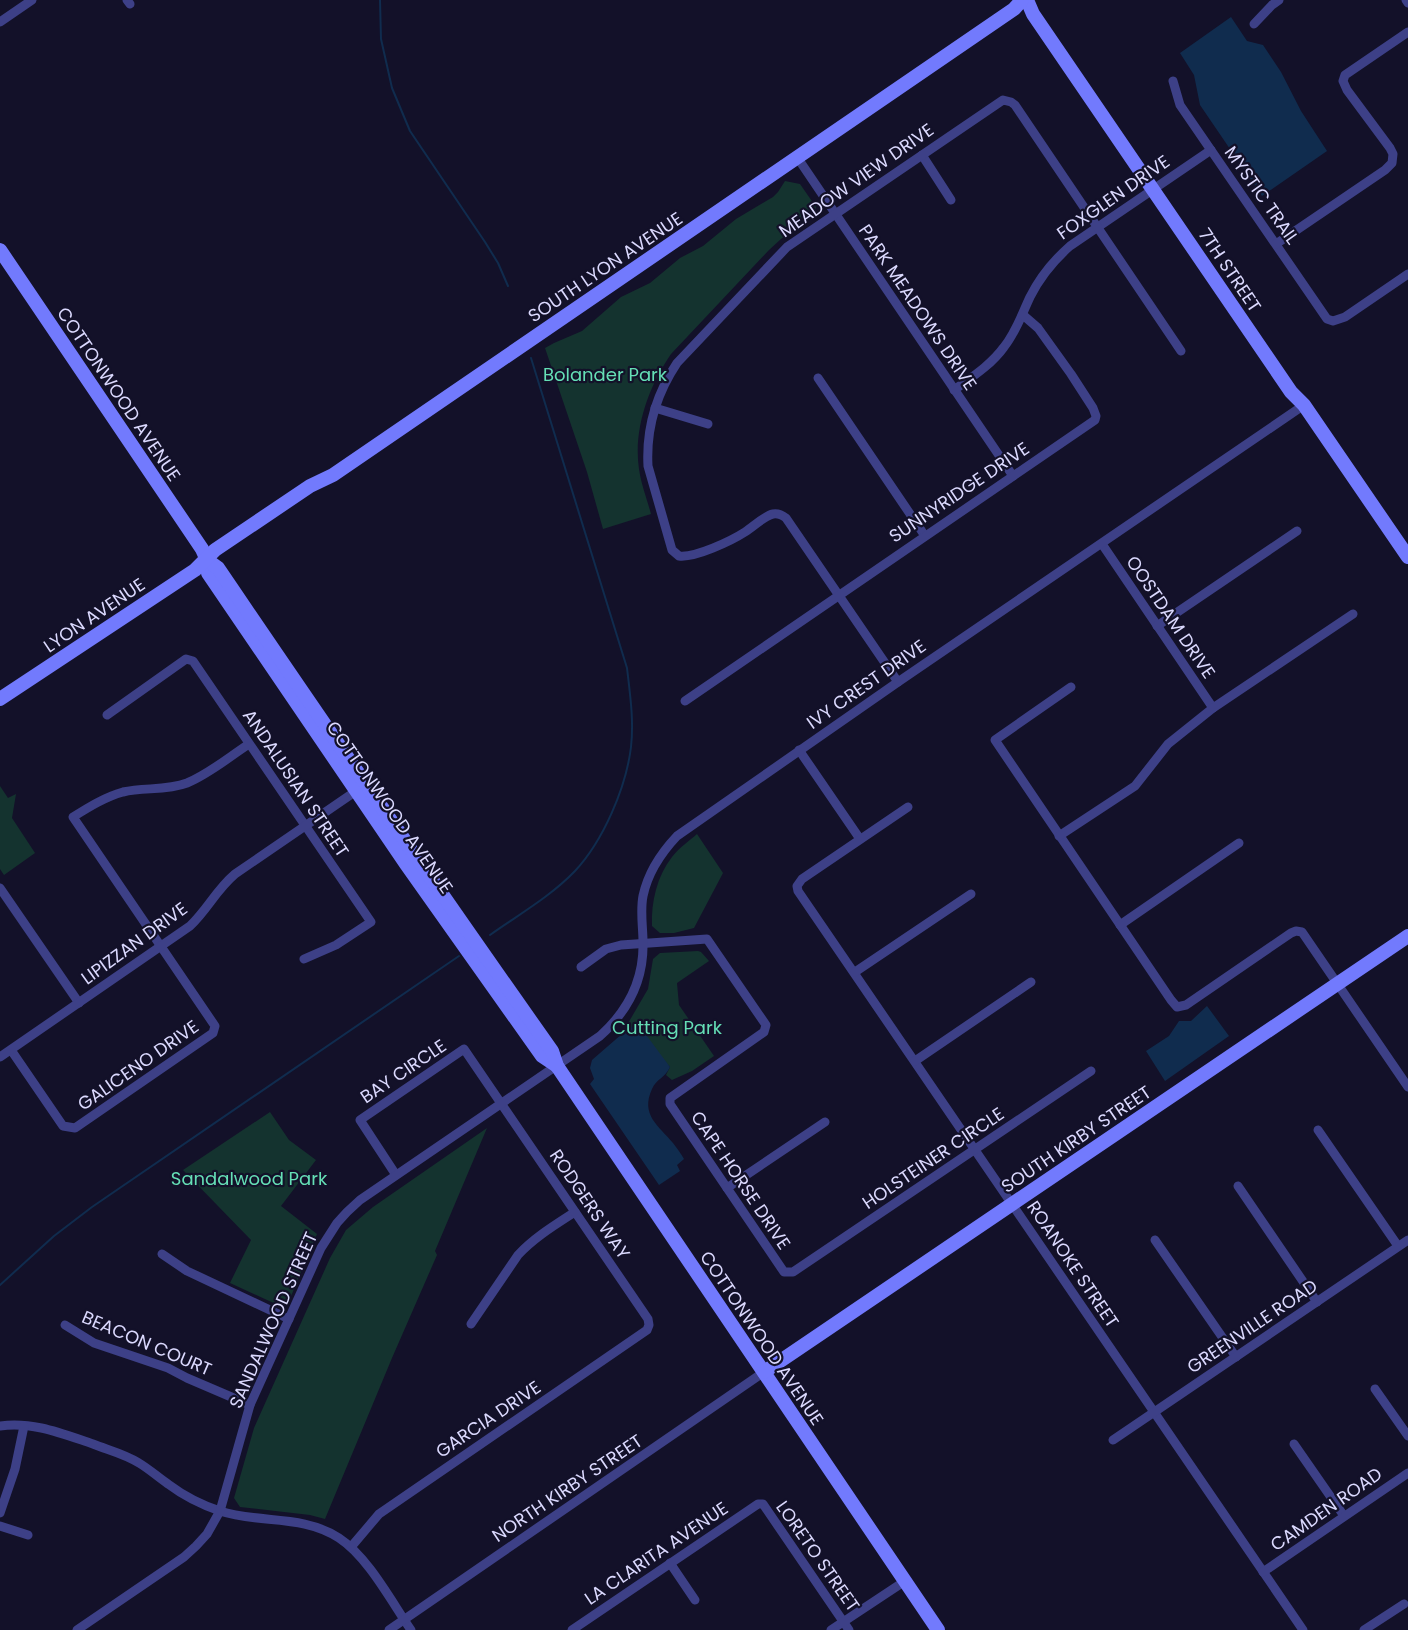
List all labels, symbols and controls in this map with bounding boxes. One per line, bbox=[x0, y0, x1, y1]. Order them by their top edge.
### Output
street label: MEADOW VIEW DRIVE bbox=[774, 117, 938, 243]
street label: MYSTIC TRAIL bbox=[1219, 141, 1305, 249]
street label: FOXGLEN DRIVE bbox=[1052, 149, 1174, 245]
street label: SOUTH LYON AVENUE bbox=[523, 206, 687, 328]
street label: PARK MEADOWS DRIVE bbox=[853, 219, 983, 395]
street label: 7TH STREET bbox=[1193, 223, 1267, 317]
street label: COTTONWOOD AVENUE bbox=[51, 302, 187, 486]
park label: Bolander Park bbox=[543, 362, 668, 387]
street label: SUNNYRIDGE DRIVE bbox=[884, 436, 1034, 548]
street label: OOSTDAM DRIVE bbox=[1121, 551, 1221, 683]
street label: LYON AVENUE bbox=[38, 572, 150, 658]
street label: IVY CREST DRIVE bbox=[801, 633, 931, 735]
street label: ANDALUSIAN STREET bbox=[237, 704, 355, 862]
street label: COTTONWOOD AVENUE bbox=[321, 716, 459, 898]
street label: LIPIZZAN DRIVE bbox=[76, 896, 192, 990]
street label: GALICENO DRIVE bbox=[72, 1014, 204, 1116]
park label: Cutting Park bbox=[612, 1015, 723, 1040]
street label: BAY CIRCLE bbox=[355, 1033, 451, 1109]
street label: SOUTH KIRBY STREET bbox=[996, 1079, 1156, 1199]
street label: HOLSTEINER CIRCLE bbox=[857, 1101, 1009, 1215]
street label: CAPE HORSE DRIVE bbox=[685, 1106, 797, 1254]
street label: RODGERS WAY bbox=[544, 1144, 636, 1264]
park label: Sandalwood Park bbox=[171, 1166, 328, 1191]
street label: ROANOKE STREET bbox=[1021, 1196, 1125, 1333]
street label: SANDALWOOD STREET bbox=[223, 1228, 323, 1412]
street label: COTTONWOOD AVENUE bbox=[694, 1246, 830, 1430]
street label: GREENVILLE ROAD bbox=[1182, 1273, 1322, 1379]
street label: BEACON COURT bbox=[78, 1304, 216, 1382]
street label: GARCIA DRIVE bbox=[431, 1375, 545, 1463]
street label: NORTH KIRBY STREET bbox=[487, 1428, 647, 1548]
street label: CAMDEN ROAD bbox=[1265, 1461, 1387, 1557]
street label: LORETO STREET bbox=[770, 1495, 866, 1617]
street label: LA CLARITA AVENUE bbox=[579, 1496, 733, 1610]

